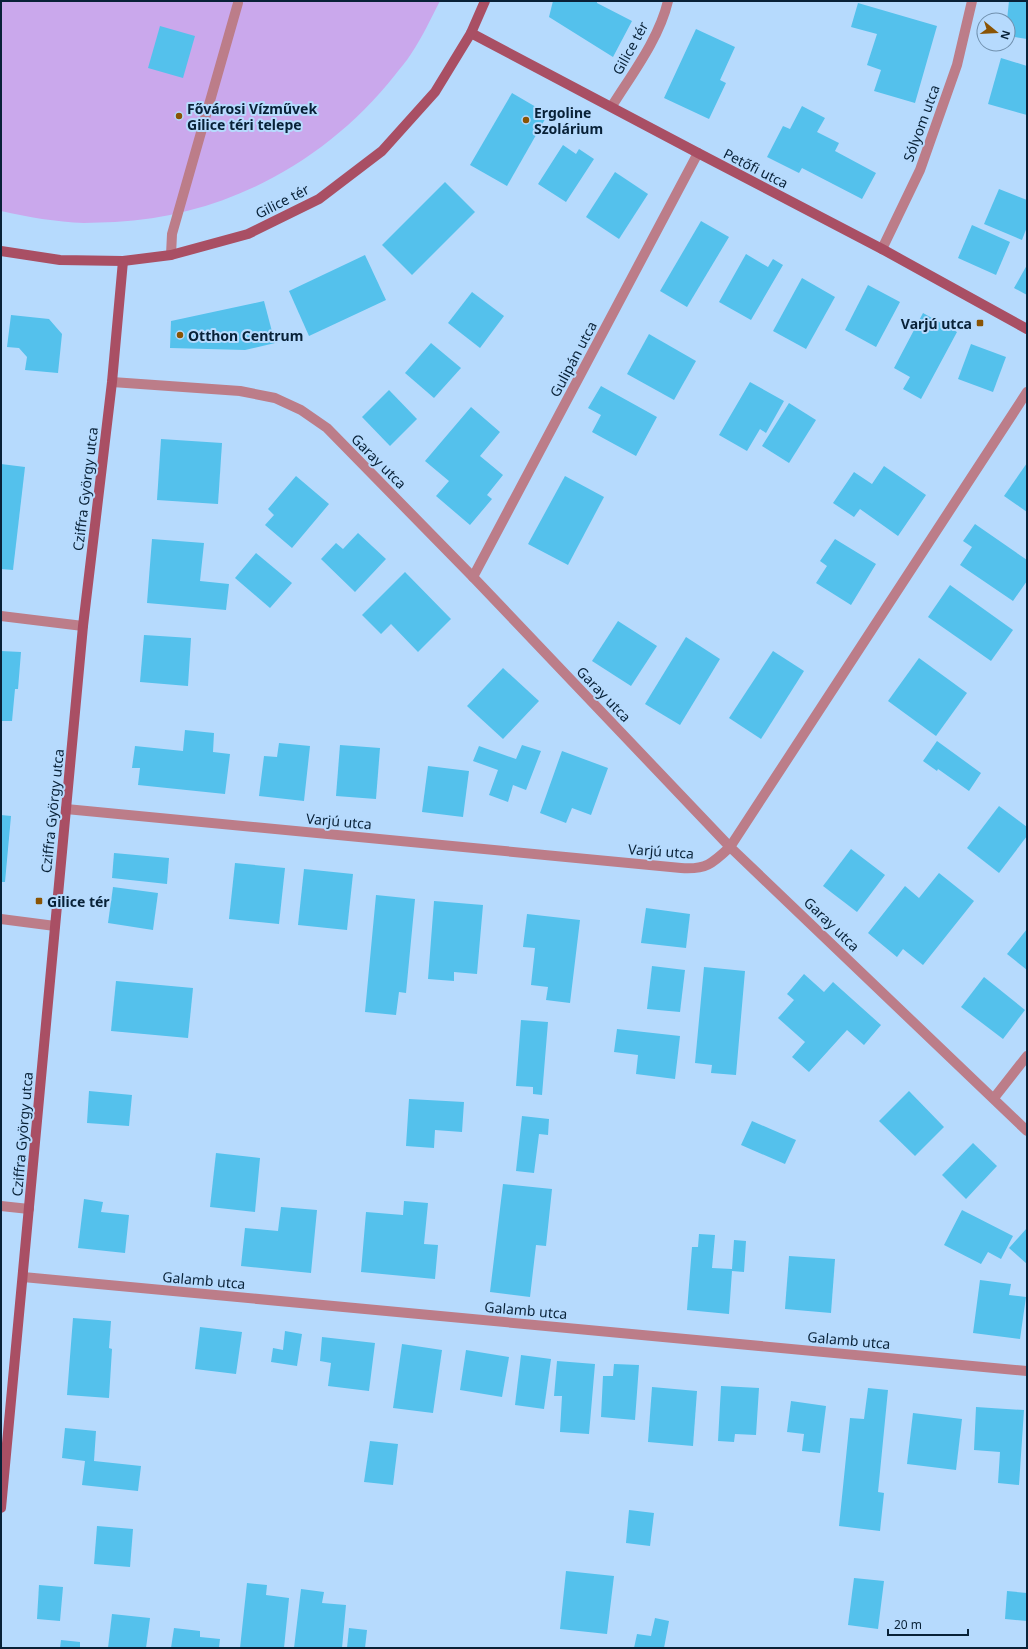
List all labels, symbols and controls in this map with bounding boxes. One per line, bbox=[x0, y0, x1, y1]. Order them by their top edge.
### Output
north arrow bbox=[976, 12, 1016, 52]
street label: Gilice tér bbox=[608, 18, 652, 78]
text: N bbox=[997, 29, 1015, 42]
street label: Sólyom utca bbox=[898, 82, 944, 164]
place label: Fővárosi Vízművek Gilice téri telepe bbox=[187, 99, 317, 134]
place label: Ergoline Szolárium bbox=[534, 103, 603, 138]
marker: Fővárosi Vízművek Gilice téri telepe bbox=[174, 111, 184, 121]
marker: Ergoline Szolárium bbox=[521, 115, 531, 125]
street label: Petőfi utca bbox=[720, 144, 792, 192]
street label: Gilice tér bbox=[252, 179, 312, 223]
place label: Varjú utca bbox=[901, 314, 972, 333]
street label: Gulipán utca bbox=[545, 318, 601, 400]
marker: Varjú utca bbox=[975, 318, 985, 328]
place label: Otthon Centrum bbox=[188, 326, 303, 345]
marker: Otthon Centrum bbox=[175, 330, 185, 340]
street label: Cziffra György utca bbox=[68, 426, 102, 552]
street label: Garay utca bbox=[347, 429, 411, 493]
street label: Garay utca bbox=[573, 662, 635, 726]
street label: Cziffra György utca bbox=[36, 748, 68, 874]
street label: Varjú utca bbox=[305, 809, 373, 833]
street label: Varjú utca bbox=[627, 839, 695, 863]
place label: Gilice tér bbox=[47, 892, 110, 911]
street label: Garay utca bbox=[800, 893, 864, 955]
marker: Gilice tér bbox=[34, 896, 44, 906]
street label: Cziffra György utca bbox=[7, 1071, 37, 1197]
street label: Galamb utca bbox=[162, 1267, 246, 1293]
street label: Galamb utca bbox=[484, 1297, 568, 1323]
street label: Galamb utca bbox=[807, 1327, 891, 1353]
scale bar bbox=[888, 1611, 968, 1637]
text: 20 m bbox=[894, 1616, 922, 1633]

